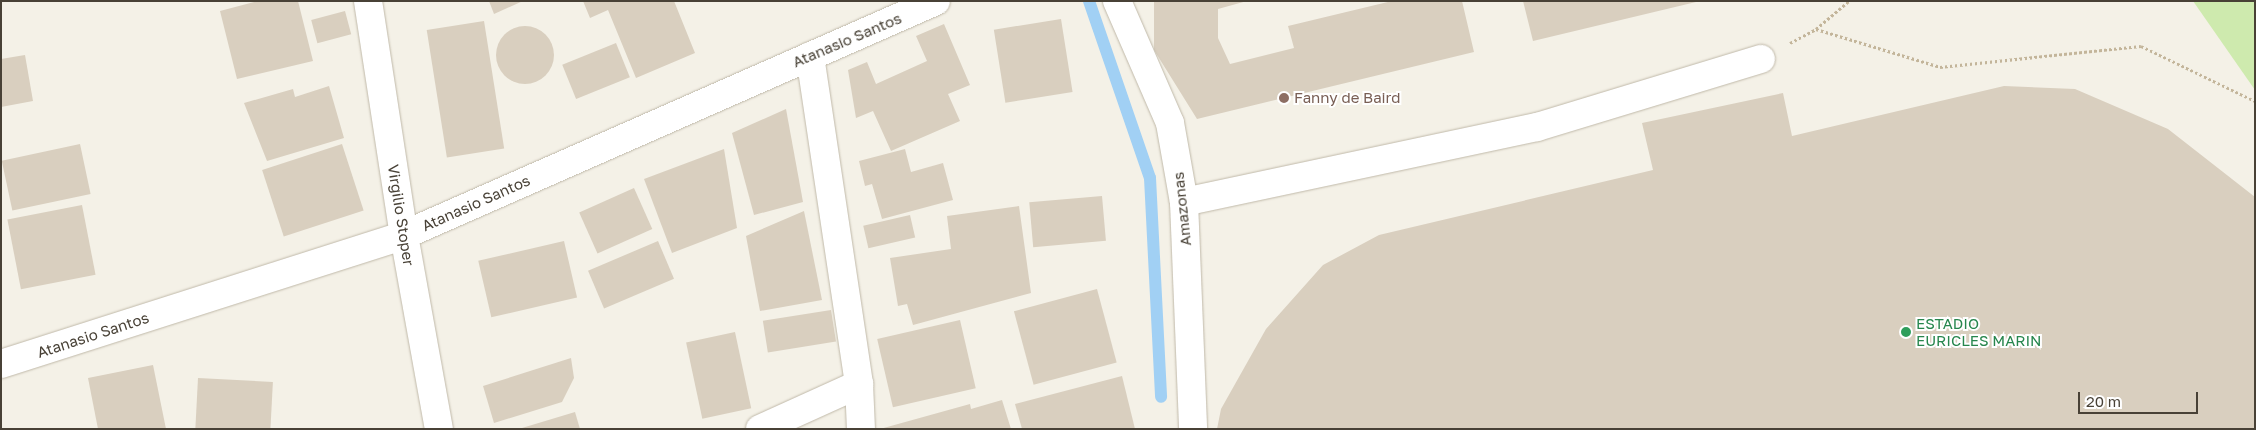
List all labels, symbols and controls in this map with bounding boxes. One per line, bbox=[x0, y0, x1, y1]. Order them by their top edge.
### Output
street label: Atanasio Santos bbox=[790, 9, 904, 71]
place label: Fanny de Baird bbox=[1294, 89, 1401, 107]
marker: Fanny de Baird bbox=[1278, 92, 1290, 104]
street label: Virgilio Stoper bbox=[384, 163, 418, 267]
street label: Atanasio Santos bbox=[419, 171, 533, 235]
street label: Amazonas bbox=[1169, 171, 1195, 247]
street label: Atanasio Santos bbox=[35, 308, 151, 362]
place label: ESTADIO EURICLES MARIN bbox=[1916, 314, 2042, 349]
marker: ESTADIO EURICLES MARIN bbox=[1900, 326, 1912, 338]
scale bar bbox=[2081, 382, 2201, 414]
text: 20 m bbox=[2086, 392, 2121, 410]

